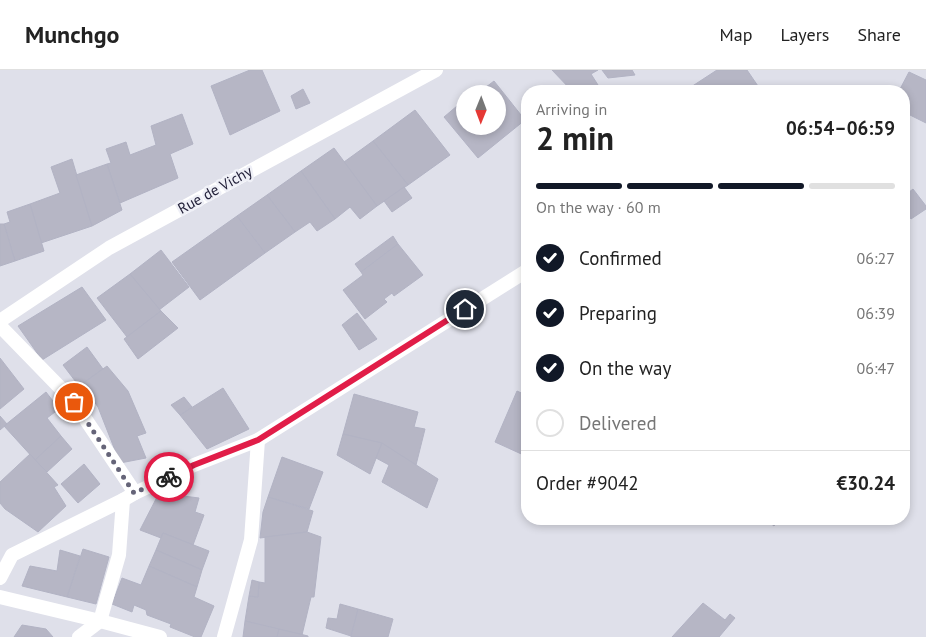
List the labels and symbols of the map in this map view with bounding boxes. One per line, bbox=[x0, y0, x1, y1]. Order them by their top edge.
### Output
north arrow bbox=[456, 85, 506, 135]
street label: Rue de Vichy bbox=[174, 161, 255, 218]
pin bbox=[444, 288, 486, 330]
pin bbox=[53, 381, 95, 423]
courier bbox=[144, 452, 194, 502]

